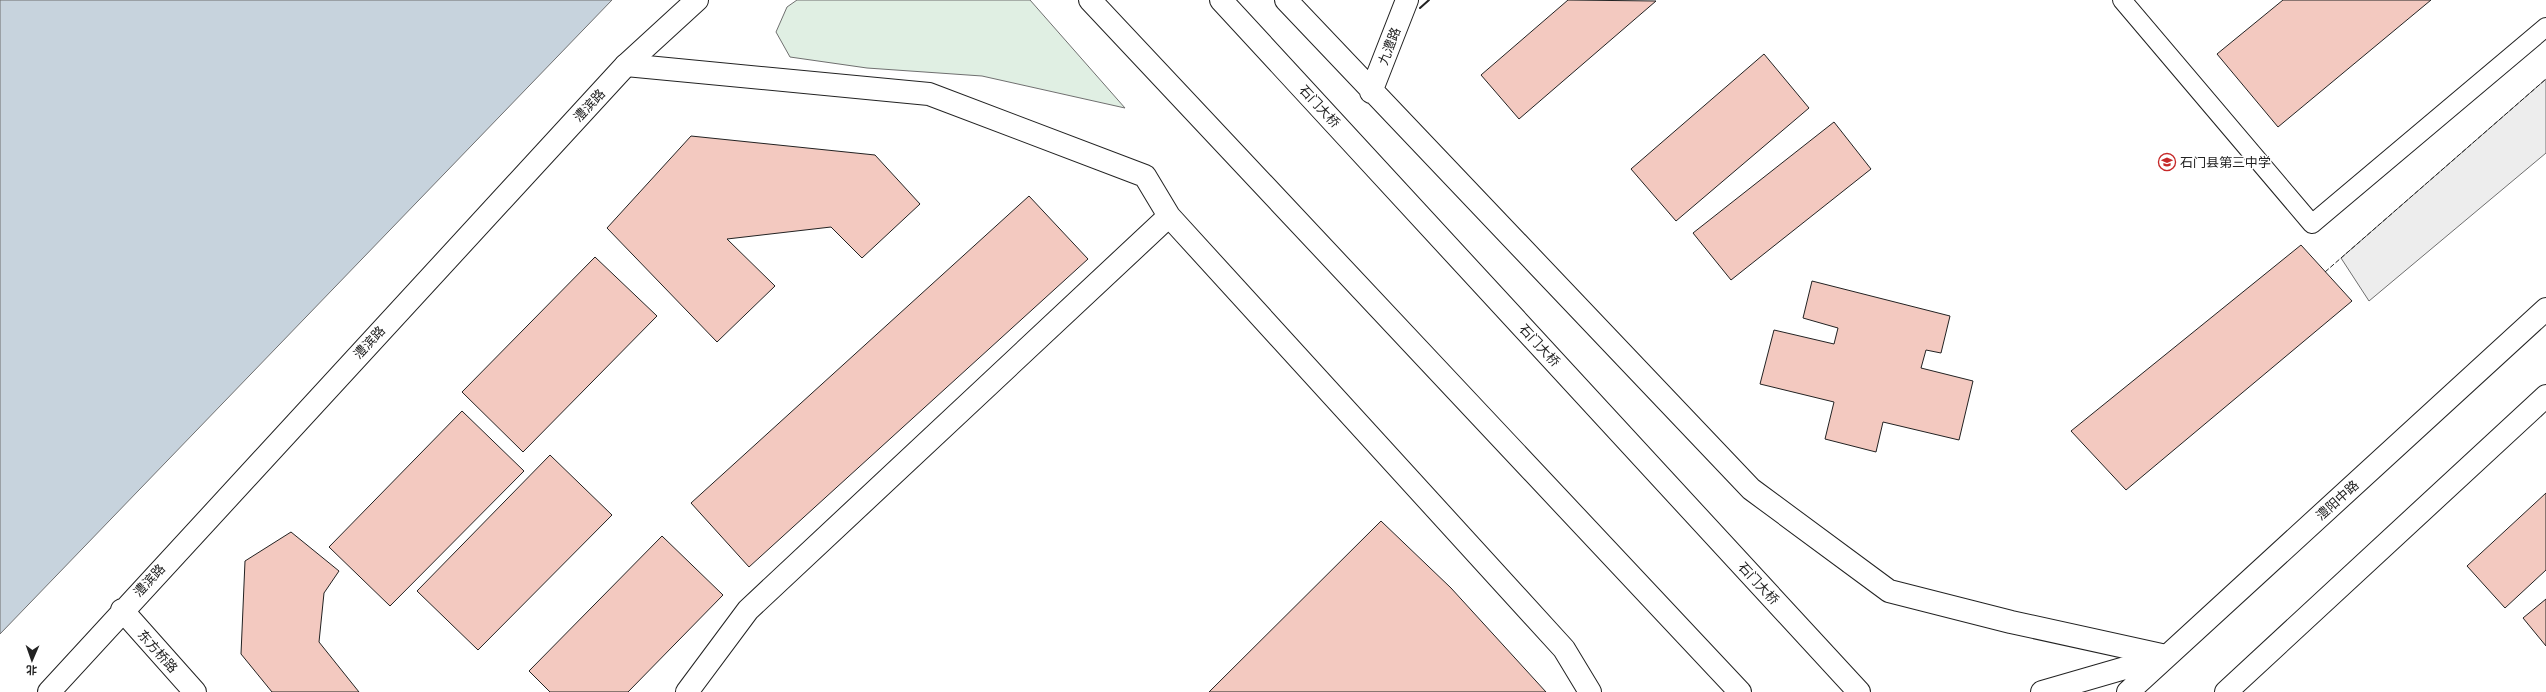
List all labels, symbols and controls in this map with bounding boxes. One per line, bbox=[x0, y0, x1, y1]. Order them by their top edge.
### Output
street label: 九澧路 bbox=[1375, 25, 1403, 67]
street label: 石门大桥 bbox=[1296, 82, 1344, 130]
street label: 澧滨路 bbox=[570, 85, 608, 125]
school or university icon: 石门县第三中学 bbox=[2157, 152, 2177, 172]
place label: 石门县第三中学 bbox=[2180, 154, 2271, 170]
street label: 石门大桥 bbox=[1516, 321, 1564, 369]
street label: 澧滨路 bbox=[350, 322, 388, 362]
street label: 澧阳中路 bbox=[2312, 477, 2362, 523]
street label: 石门大桥 bbox=[1735, 559, 1783, 607]
street label: 澧滨路 bbox=[130, 560, 168, 600]
street label: 东方桥路 bbox=[135, 626, 181, 676]
north arrow bbox=[12, 640, 52, 680]
text: 北 bbox=[26, 663, 37, 677]

